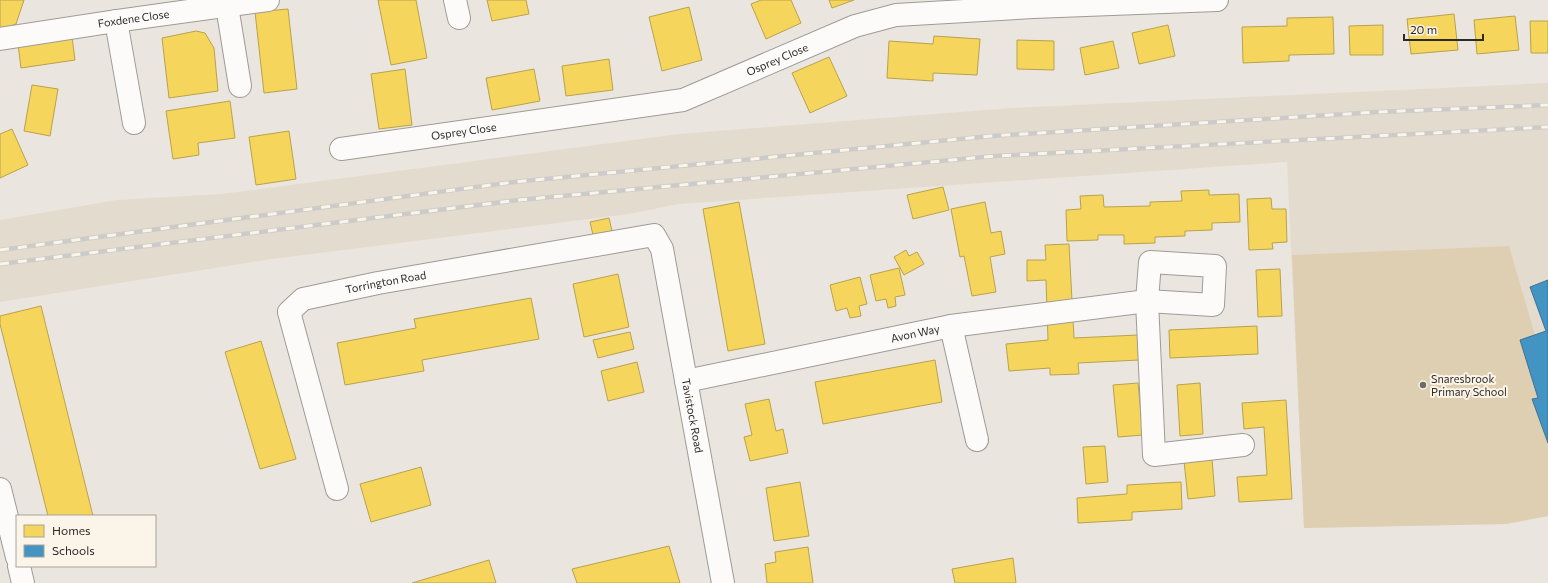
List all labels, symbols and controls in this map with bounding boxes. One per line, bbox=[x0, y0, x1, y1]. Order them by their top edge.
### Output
street label: Foxdene Close bbox=[97, 7, 170, 30]
scale bar bbox=[1404, 16, 1483, 42]
text: 20 m bbox=[1410, 22, 1437, 36]
street label: Osprey Close bbox=[744, 40, 810, 78]
street label: Osprey Close bbox=[430, 120, 497, 142]
street label: Torrington Road bbox=[344, 268, 427, 296]
street label: Avon Way bbox=[889, 321, 941, 344]
place label: Snaresbrook Primary School bbox=[1431, 372, 1507, 398]
street label: Tavistock Road bbox=[680, 377, 706, 454]
marker: Snaresbrook Primary School bbox=[1418, 380, 1428, 390]
legend bbox=[16, 515, 156, 567]
text: Homes bbox=[52, 523, 90, 537]
text: Schools bbox=[52, 543, 95, 557]

